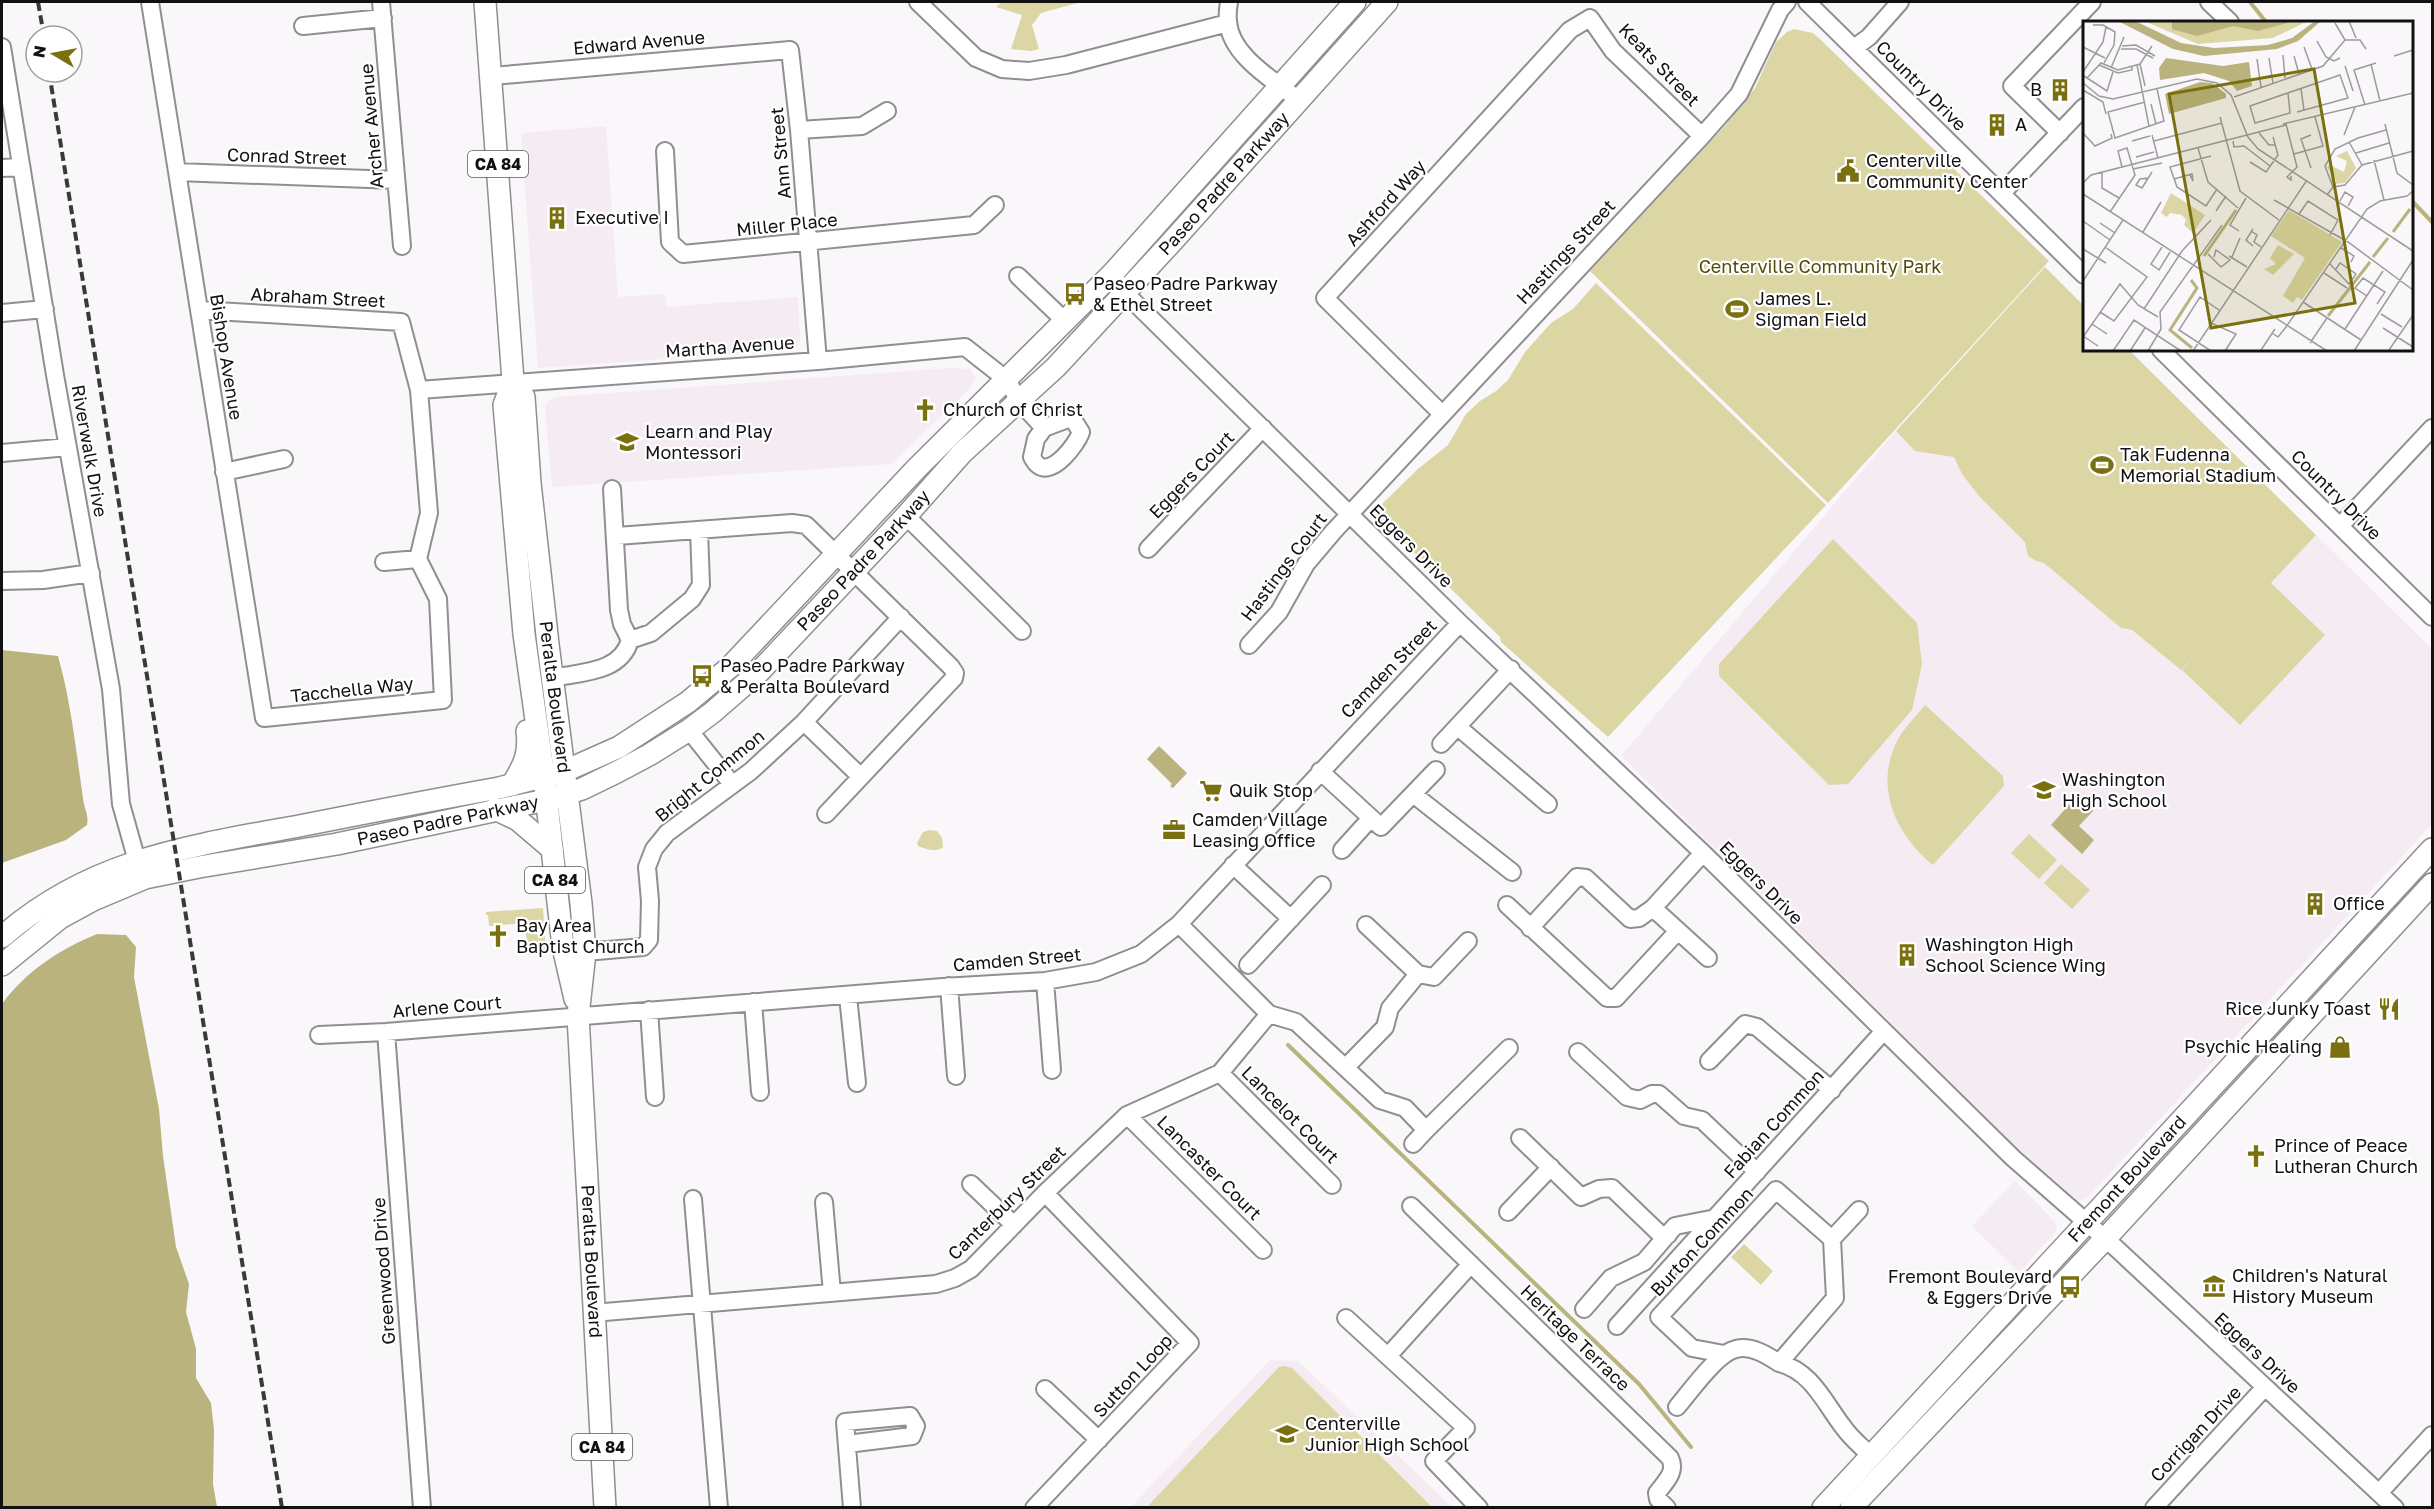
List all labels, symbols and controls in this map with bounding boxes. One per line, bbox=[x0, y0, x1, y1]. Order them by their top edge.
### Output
street label: Keats Street bbox=[1615, 18, 1705, 110]
inset map bbox=[2083, 21, 2413, 351]
north arrow bbox=[24, 24, 84, 84]
street label: Edward Avenue bbox=[572, 25, 706, 59]
street label: Country Drive bbox=[1872, 36, 1971, 135]
text: N bbox=[28, 44, 50, 59]
street label: Archer Avenue bbox=[355, 63, 387, 189]
building icon: B bbox=[2047, 77, 2073, 103]
place label: B bbox=[2030, 78, 2042, 100]
street label: Ann Street bbox=[765, 106, 795, 200]
street label: Paseo Padre Parkway bbox=[1153, 107, 1293, 259]
building icon: A bbox=[1984, 112, 2010, 138]
place label: A bbox=[2015, 113, 2027, 135]
street label: Conrad Street bbox=[227, 143, 347, 169]
place label: Centerville Community Center bbox=[1866, 149, 2028, 192]
road number: CA 84 bbox=[468, 151, 528, 177]
street label: Ashford Way bbox=[1341, 155, 1430, 250]
public building icon: Centerville Community Center bbox=[1835, 158, 1861, 184]
street label: Hastings Street bbox=[1511, 194, 1619, 308]
building icon: Executive I bbox=[544, 205, 570, 231]
place label: Executive I bbox=[575, 206, 669, 228]
street label: Miller Place bbox=[735, 208, 839, 240]
park label: Centerville Community Park bbox=[1699, 255, 1941, 277]
place label: Paseo Padre Parkway & Ethel Street bbox=[1093, 272, 1278, 315]
bus stop icon: Paseo Padre Parkway & Ethel Street bbox=[1062, 281, 1088, 307]
street label: Abraham Street bbox=[250, 282, 386, 312]
place label: James L. Sigman Field bbox=[1755, 287, 1867, 330]
street label: Bishop Avenue bbox=[206, 292, 248, 421]
sports icon: James L. Sigman Field bbox=[1724, 296, 1750, 322]
street label: Martha Avenue bbox=[665, 331, 795, 361]
street label: Riverwalk Drive bbox=[68, 383, 112, 519]
church icon: Church of Christ bbox=[912, 397, 938, 423]
place label: Church of Christ bbox=[943, 398, 1083, 420]
place label: Learn and Play Montessori bbox=[645, 420, 773, 463]
street label: Eggers Court bbox=[1144, 426, 1238, 523]
school or university icon: Learn and Play Montessori bbox=[614, 429, 640, 455]
place label: Tak Fudenna Memorial Stadium bbox=[2120, 443, 2276, 486]
street label: Country Drive bbox=[2287, 445, 2386, 544]
sports icon: Tak Fudenna Memorial Stadium bbox=[2089, 452, 2115, 478]
street label: Paseo Padre Parkway bbox=[792, 485, 934, 635]
street label: Eggers Drive bbox=[1365, 499, 1458, 592]
street label: Hastings Court bbox=[1235, 508, 1331, 625]
street label: Camden Street bbox=[1336, 614, 1441, 722]
street label: Peralta Boulevard bbox=[535, 619, 576, 774]
place label: Paseo Padre Parkway & Peralta Boulevard bbox=[720, 654, 905, 697]
bus stop icon: Paseo Padre Parkway & Peralta Boulevard bbox=[689, 663, 715, 689]
street label: Tacchella Way bbox=[289, 672, 414, 706]
street label: Bright Common bbox=[650, 724, 768, 826]
place label: Washington High School bbox=[2062, 768, 2167, 811]
school or university icon: Washington High School bbox=[2031, 777, 2057, 803]
supermarket icon: Quik Stop bbox=[1198, 778, 1224, 804]
place label: Quik Stop bbox=[1229, 779, 1313, 801]
street label: Paseo Padre Parkway bbox=[355, 790, 540, 850]
place label: Camden Village Leasing Office bbox=[1192, 808, 1328, 851]
office icon: Camden Village Leasing Office bbox=[1161, 817, 1187, 843]
street label: Eggers Drive bbox=[1715, 836, 1808, 929]
road number: CA 84 bbox=[525, 867, 585, 893]
building icon: Office bbox=[2302, 891, 2328, 917]
place label: Office bbox=[2333, 892, 2385, 914]
place label: Bay Area Baptist Church bbox=[516, 914, 644, 957]
church icon: Bay Area Baptist Church bbox=[485, 923, 511, 949]
place label: Washington High School Science Wing bbox=[1925, 933, 2106, 976]
street label: Camden Street bbox=[952, 942, 1082, 976]
building icon: Washington High School Science Wing bbox=[1894, 942, 1920, 968]
street label: Arlene Court bbox=[391, 990, 502, 1022]
restaurant icon: Rice Junky Toast bbox=[2376, 996, 2402, 1022]
place label: Rice Junky Toast bbox=[2225, 997, 2371, 1019]
shop icon: Psychic Healing bbox=[2327, 1034, 2353, 1060]
place label: Psychic Healing bbox=[2184, 1035, 2322, 1057]
street label: Lancelot Court bbox=[1237, 1061, 1344, 1168]
street label: Fabian Common bbox=[1719, 1064, 1828, 1182]
street label: Lancaster Court bbox=[1153, 1110, 1267, 1224]
street label: Fremont Boulevard bbox=[2062, 1110, 2190, 1246]
place label: Prince of Peace Lutheran Church bbox=[2274, 1134, 2418, 1177]
street label: Canterbury Street bbox=[943, 1140, 1070, 1264]
church icon: Prince of Peace Lutheran Church bbox=[2243, 1143, 2269, 1169]
street label: Burton Common bbox=[1645, 1182, 1757, 1300]
street label: Peralta Boulevard bbox=[577, 1184, 608, 1339]
street label: Greenwood Drive bbox=[367, 1197, 399, 1345]
place label: Children's Natural History Museum bbox=[2232, 1264, 2388, 1307]
place label: Fremont Boulevard & Eggers Drive bbox=[1888, 1265, 2052, 1308]
museum icon: Children's Natural History Museum bbox=[2201, 1273, 2227, 1299]
bus stop icon: Fremont Boulevard & Eggers Drive bbox=[2057, 1274, 2083, 1300]
street label: Heritage Terrace bbox=[1516, 1279, 1635, 1395]
street label: Eggers Drive bbox=[2210, 1307, 2305, 1397]
street label: Sutton Loop bbox=[1088, 1329, 1176, 1421]
street label: Corrigan Drive bbox=[2145, 1381, 2245, 1486]
place label: Centerville Junior High School bbox=[1305, 1412, 1469, 1455]
school or university icon: Centerville Junior High School bbox=[1274, 1421, 1300, 1447]
road number: CA 84 bbox=[572, 1434, 632, 1460]

